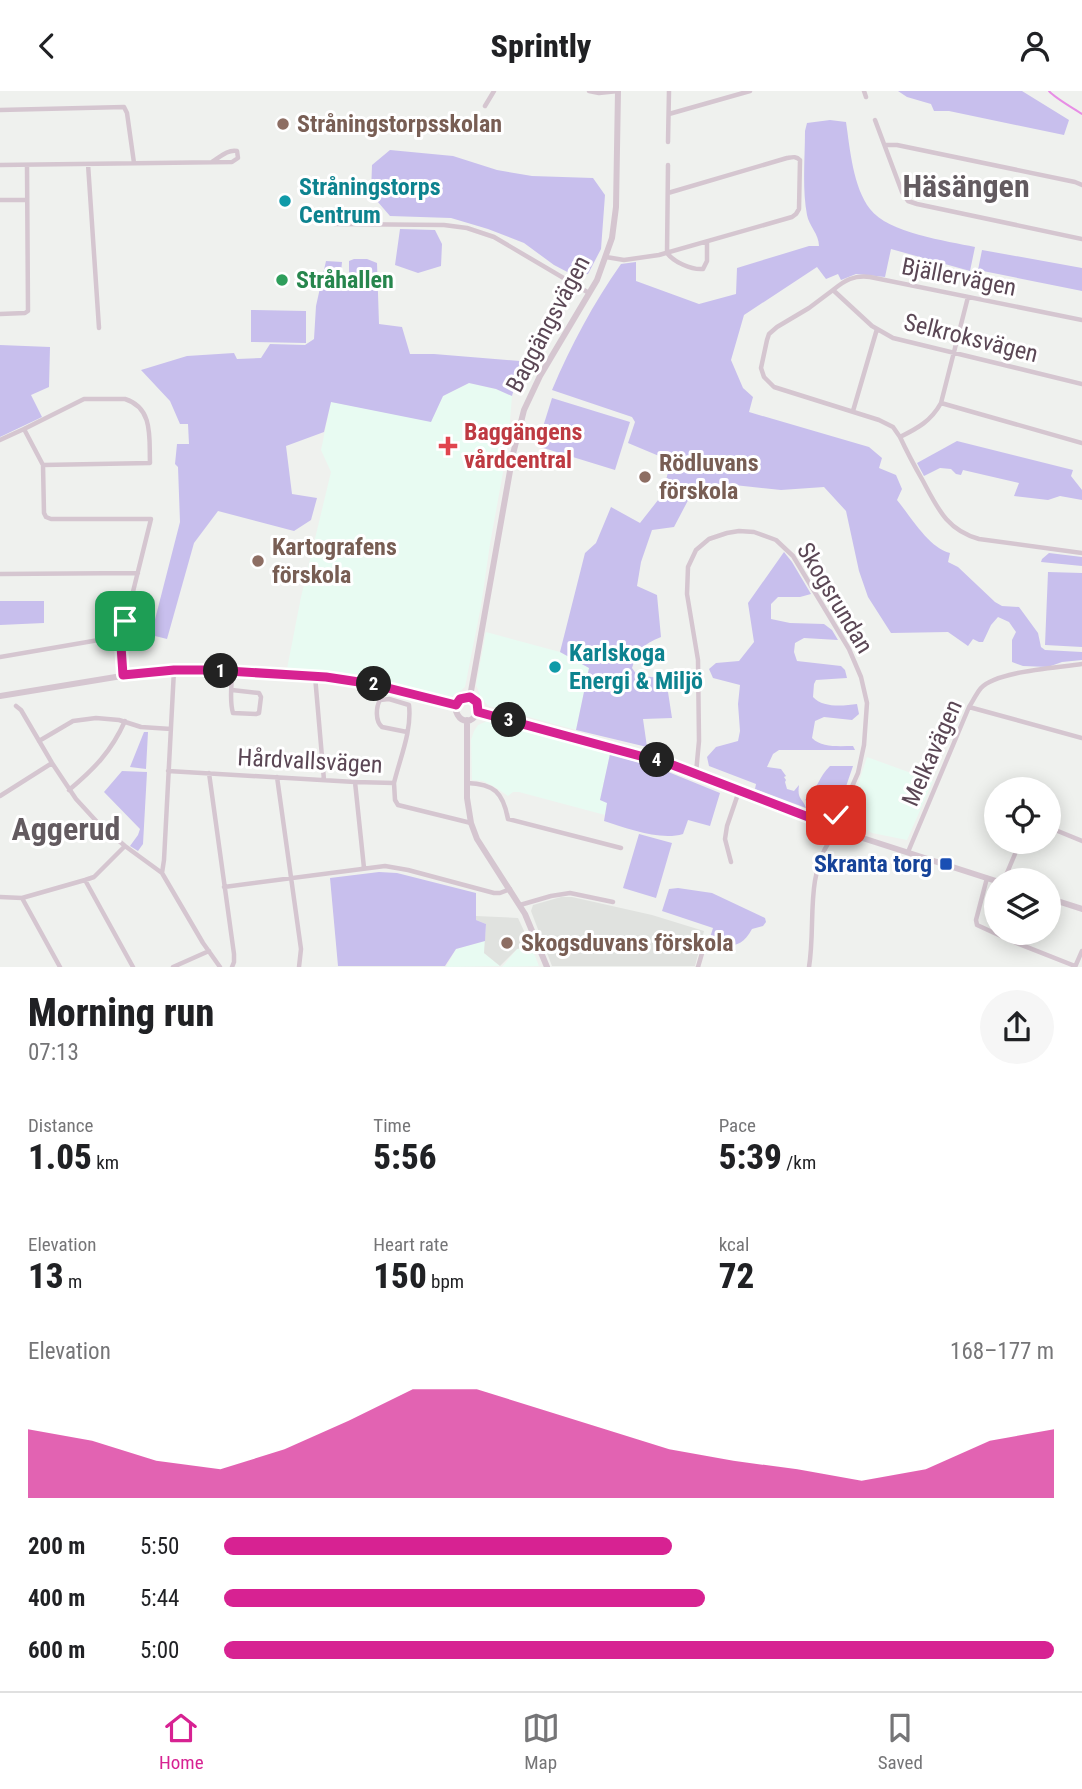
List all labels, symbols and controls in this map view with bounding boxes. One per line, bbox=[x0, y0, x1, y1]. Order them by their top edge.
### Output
icon: back bbox=[28, 27, 66, 65]
text: Sprintly bbox=[491, 27, 591, 65]
icon: person bbox=[1016, 27, 1054, 65]
place label: Stråningstorpsskolan bbox=[297, 110, 502, 138]
marker: Stråningstorpsskolan bbox=[275, 116, 291, 132]
district label: Häsängen bbox=[902, 167, 1030, 205]
place label: Stråningstorps Centrum bbox=[299, 173, 441, 229]
marker: Stråningstorps Centrum bbox=[277, 193, 293, 209]
street label: Baggängsvägen bbox=[500, 251, 596, 397]
street label: Bjällervägen bbox=[899, 252, 1019, 302]
place label: Stråhallen bbox=[296, 266, 394, 294]
marker: Stråhallen bbox=[274, 272, 290, 288]
street label: Selkroksvägen bbox=[901, 308, 1041, 368]
place label: Baggängens vårdcentral bbox=[464, 418, 582, 474]
marker: Baggängens vårdcentral bbox=[438, 436, 458, 456]
place label: Rödluvans förskola bbox=[659, 449, 759, 505]
marker: Rödluvans förskola bbox=[637, 469, 653, 485]
place label: Kartografens förskola bbox=[272, 533, 397, 589]
street label: Skogsrundan bbox=[791, 538, 879, 658]
marker: Kartografens förskola bbox=[250, 553, 266, 569]
pin bbox=[95, 591, 155, 651]
icon: arrive bbox=[106, 602, 144, 640]
place label: Karlskoga Energi & Miljö bbox=[569, 639, 703, 695]
pin: 1 bbox=[204, 653, 238, 689]
text: 1 bbox=[216, 659, 225, 682]
marker: Karlskoga Energi & Miljö bbox=[547, 659, 563, 675]
pin: 2 bbox=[356, 667, 392, 701]
text: 2 bbox=[369, 672, 378, 695]
street label: Melkavägen bbox=[896, 696, 968, 810]
pin: 3 bbox=[491, 703, 526, 737]
text: 3 bbox=[504, 708, 513, 731]
street label: Hårdvallsvägen bbox=[237, 743, 383, 779]
pin: 4 bbox=[640, 743, 674, 777]
text: 4 bbox=[652, 748, 661, 771]
map controls bbox=[984, 777, 1061, 945]
button: locate bbox=[984, 777, 1061, 854]
pin bbox=[806, 785, 866, 845]
icon: check bbox=[817, 796, 855, 834]
district label: Aggerud bbox=[12, 810, 120, 848]
place label: Skranta torg bbox=[814, 850, 932, 878]
marker: Skranta torg bbox=[938, 856, 954, 872]
button: layers bbox=[984, 868, 1061, 945]
place label: Skogsduvans förskola bbox=[521, 929, 734, 957]
marker: Skogsduvans förskola bbox=[499, 935, 515, 951]
button: share bbox=[980, 990, 1054, 1064]
text: Morning run bbox=[28, 991, 214, 1035]
text: 07:13 bbox=[28, 1039, 79, 1066]
text: Distance bbox=[28, 1114, 93, 1137]
text: Time bbox=[373, 1114, 411, 1137]
text: Pace bbox=[719, 1114, 756, 1137]
text: 1.05 bbox=[28, 1137, 92, 1178]
text: 5:56 bbox=[373, 1137, 437, 1178]
text: 5:39 bbox=[719, 1137, 782, 1178]
text: km bbox=[92, 1151, 119, 1174]
text: /km bbox=[782, 1151, 816, 1174]
text: Elevation bbox=[28, 1233, 96, 1256]
text: Heart rate bbox=[373, 1233, 448, 1256]
text: kcal bbox=[719, 1233, 749, 1256]
text: 13 bbox=[28, 1256, 64, 1297]
text: 150 bbox=[373, 1256, 427, 1297]
text: 72 bbox=[719, 1256, 754, 1297]
text: m bbox=[64, 1270, 82, 1293]
text: bpm bbox=[427, 1270, 464, 1293]
text: Elevation bbox=[28, 1338, 111, 1365]
text: 168–177 m bbox=[950, 1338, 1054, 1365]
text: 200 m bbox=[28, 1533, 85, 1560]
text: 5:50 bbox=[140, 1533, 179, 1560]
text: 400 m bbox=[28, 1585, 85, 1612]
text: 5:44 bbox=[140, 1585, 179, 1612]
text: 600 m bbox=[28, 1637, 85, 1664]
text: 5:00 bbox=[140, 1637, 179, 1664]
tab: Home bbox=[159, 1709, 204, 1774]
tab: Map bbox=[522, 1709, 560, 1774]
tab: Saved bbox=[878, 1709, 923, 1774]

